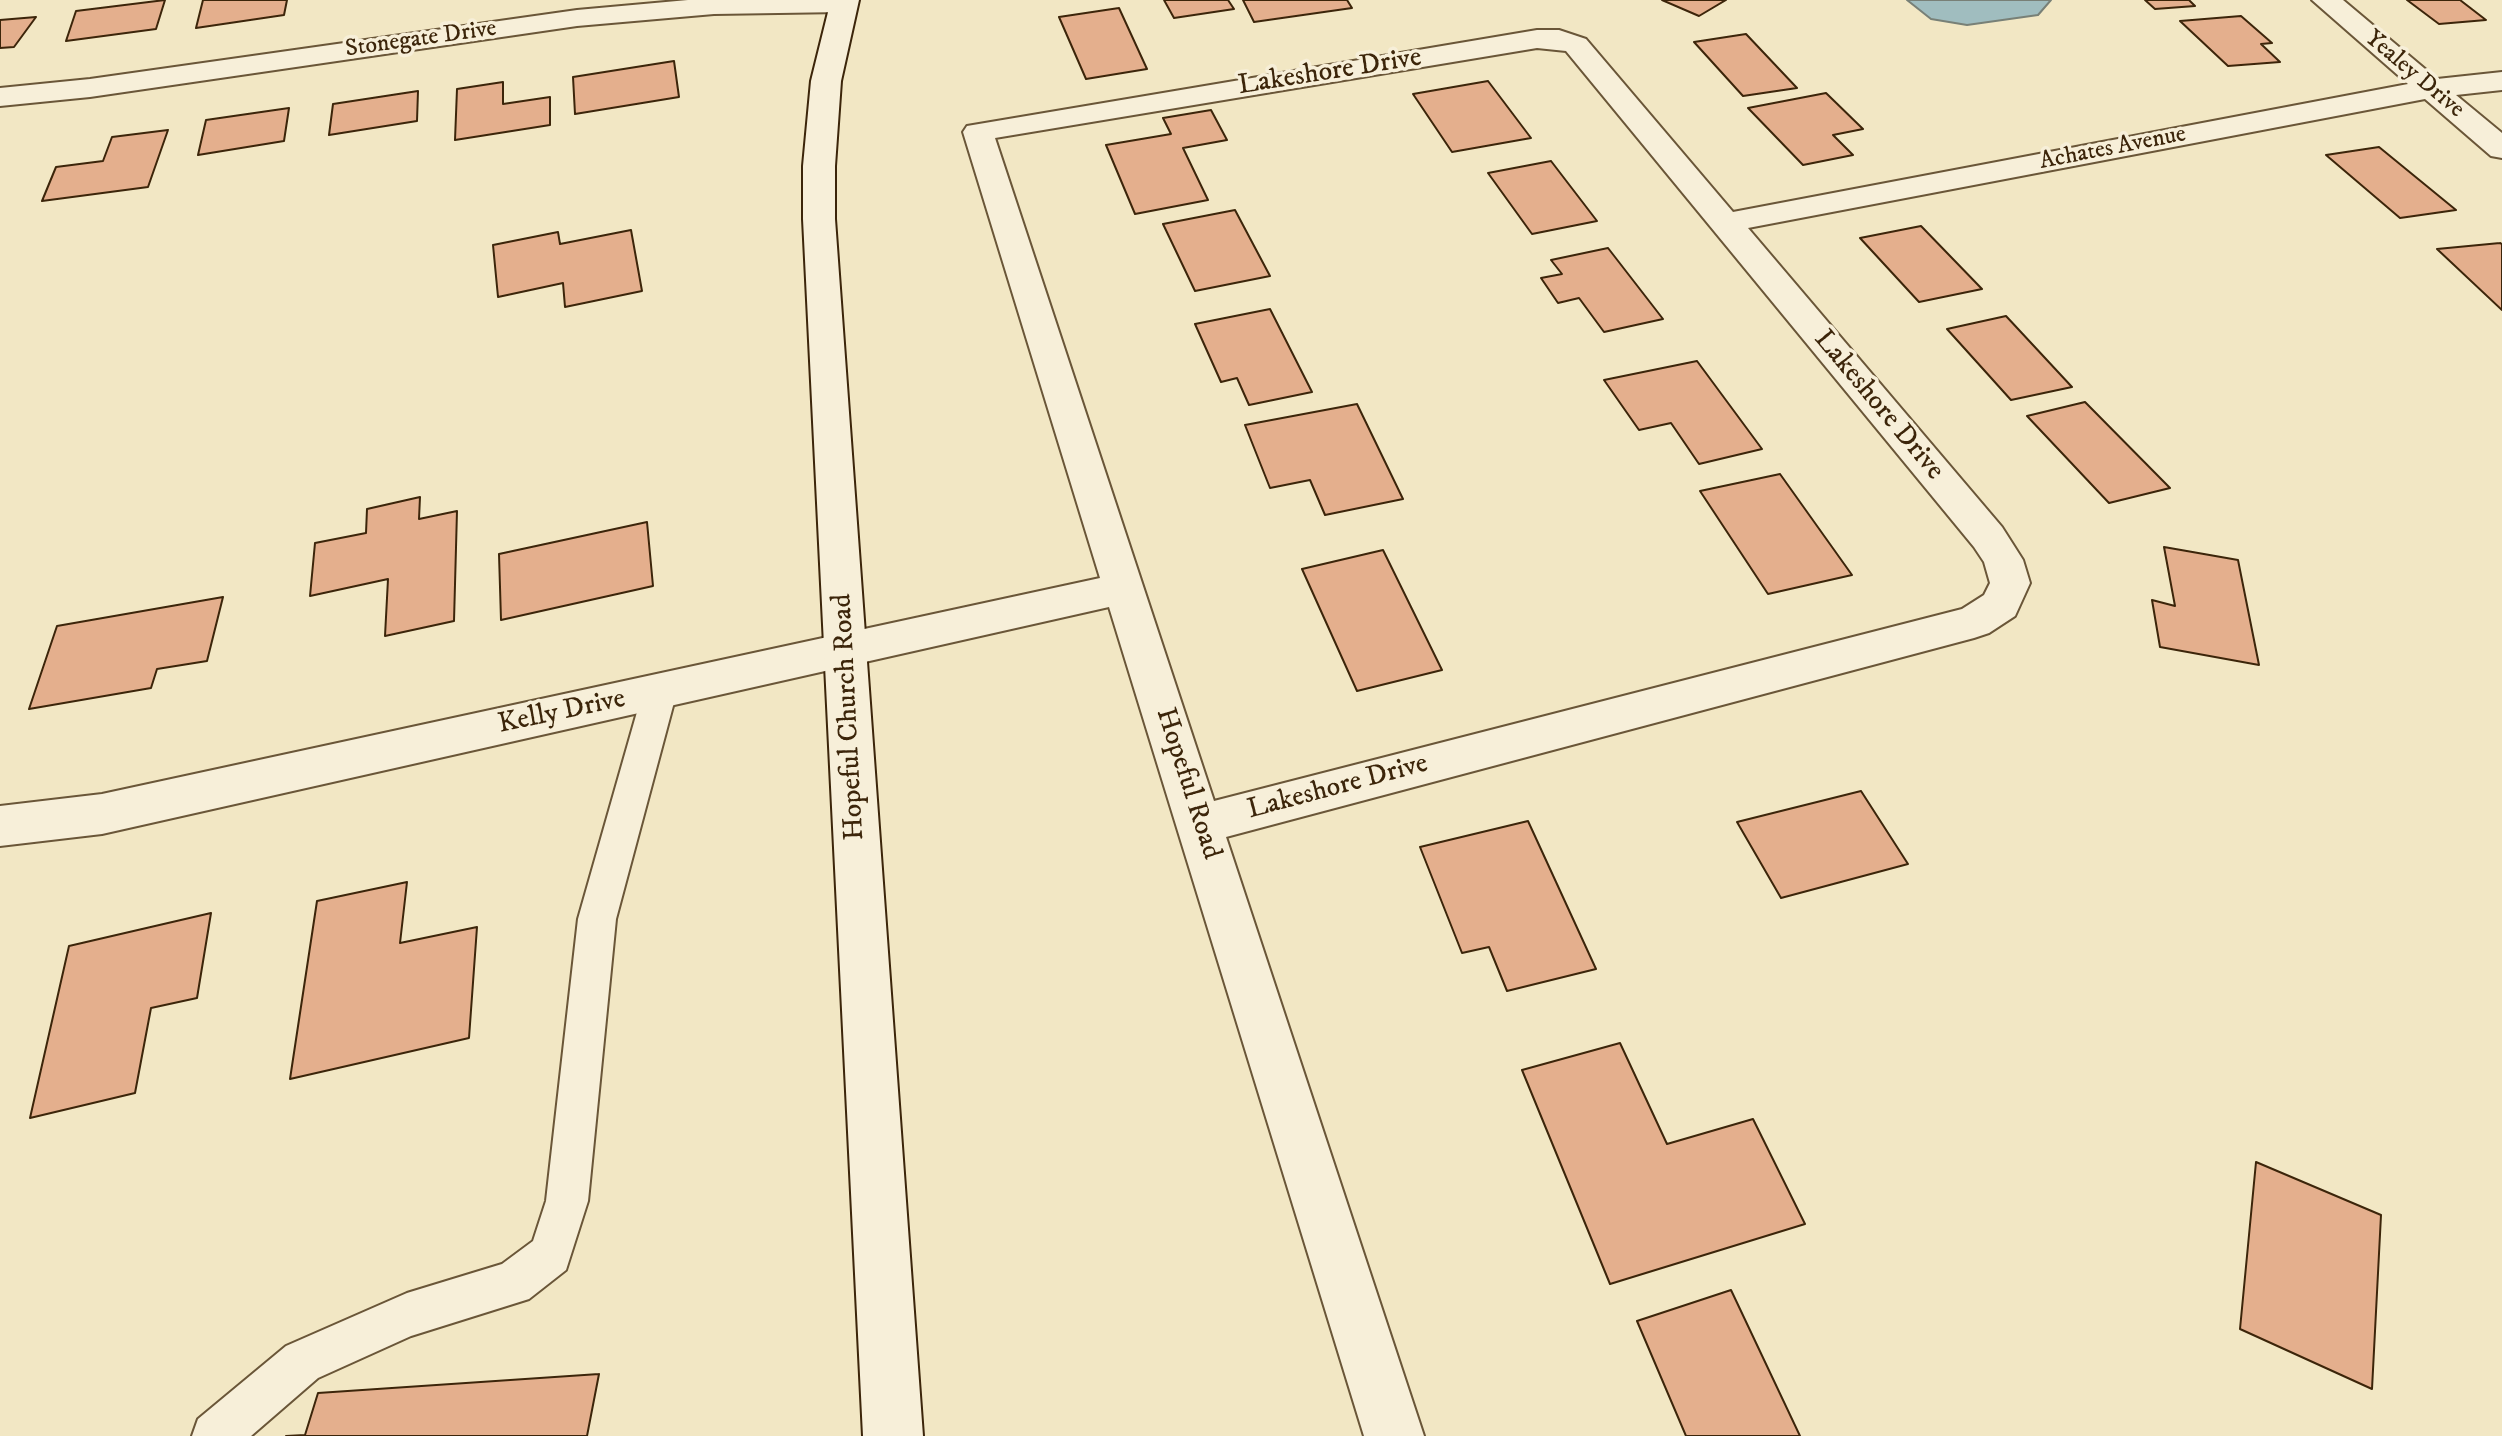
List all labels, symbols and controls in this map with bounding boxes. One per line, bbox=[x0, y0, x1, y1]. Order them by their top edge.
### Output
street label: Stonegate Drive bbox=[344, 15, 498, 65]
street label: Yealey Drive bbox=[2358, 25, 2470, 125]
street label: Lakeshore Drive bbox=[1236, 42, 1424, 104]
street label: Achates Avenue bbox=[2037, 121, 2189, 177]
street label: Lakeshore Drive bbox=[1806, 324, 1950, 488]
street label: Hopeful Church Road bbox=[827, 593, 873, 841]
street label: Kelly Drive bbox=[495, 683, 629, 743]
street label: Hopeful Road bbox=[1147, 704, 1227, 864]
street label: Lakeshore Drive bbox=[1244, 748, 1432, 828]

